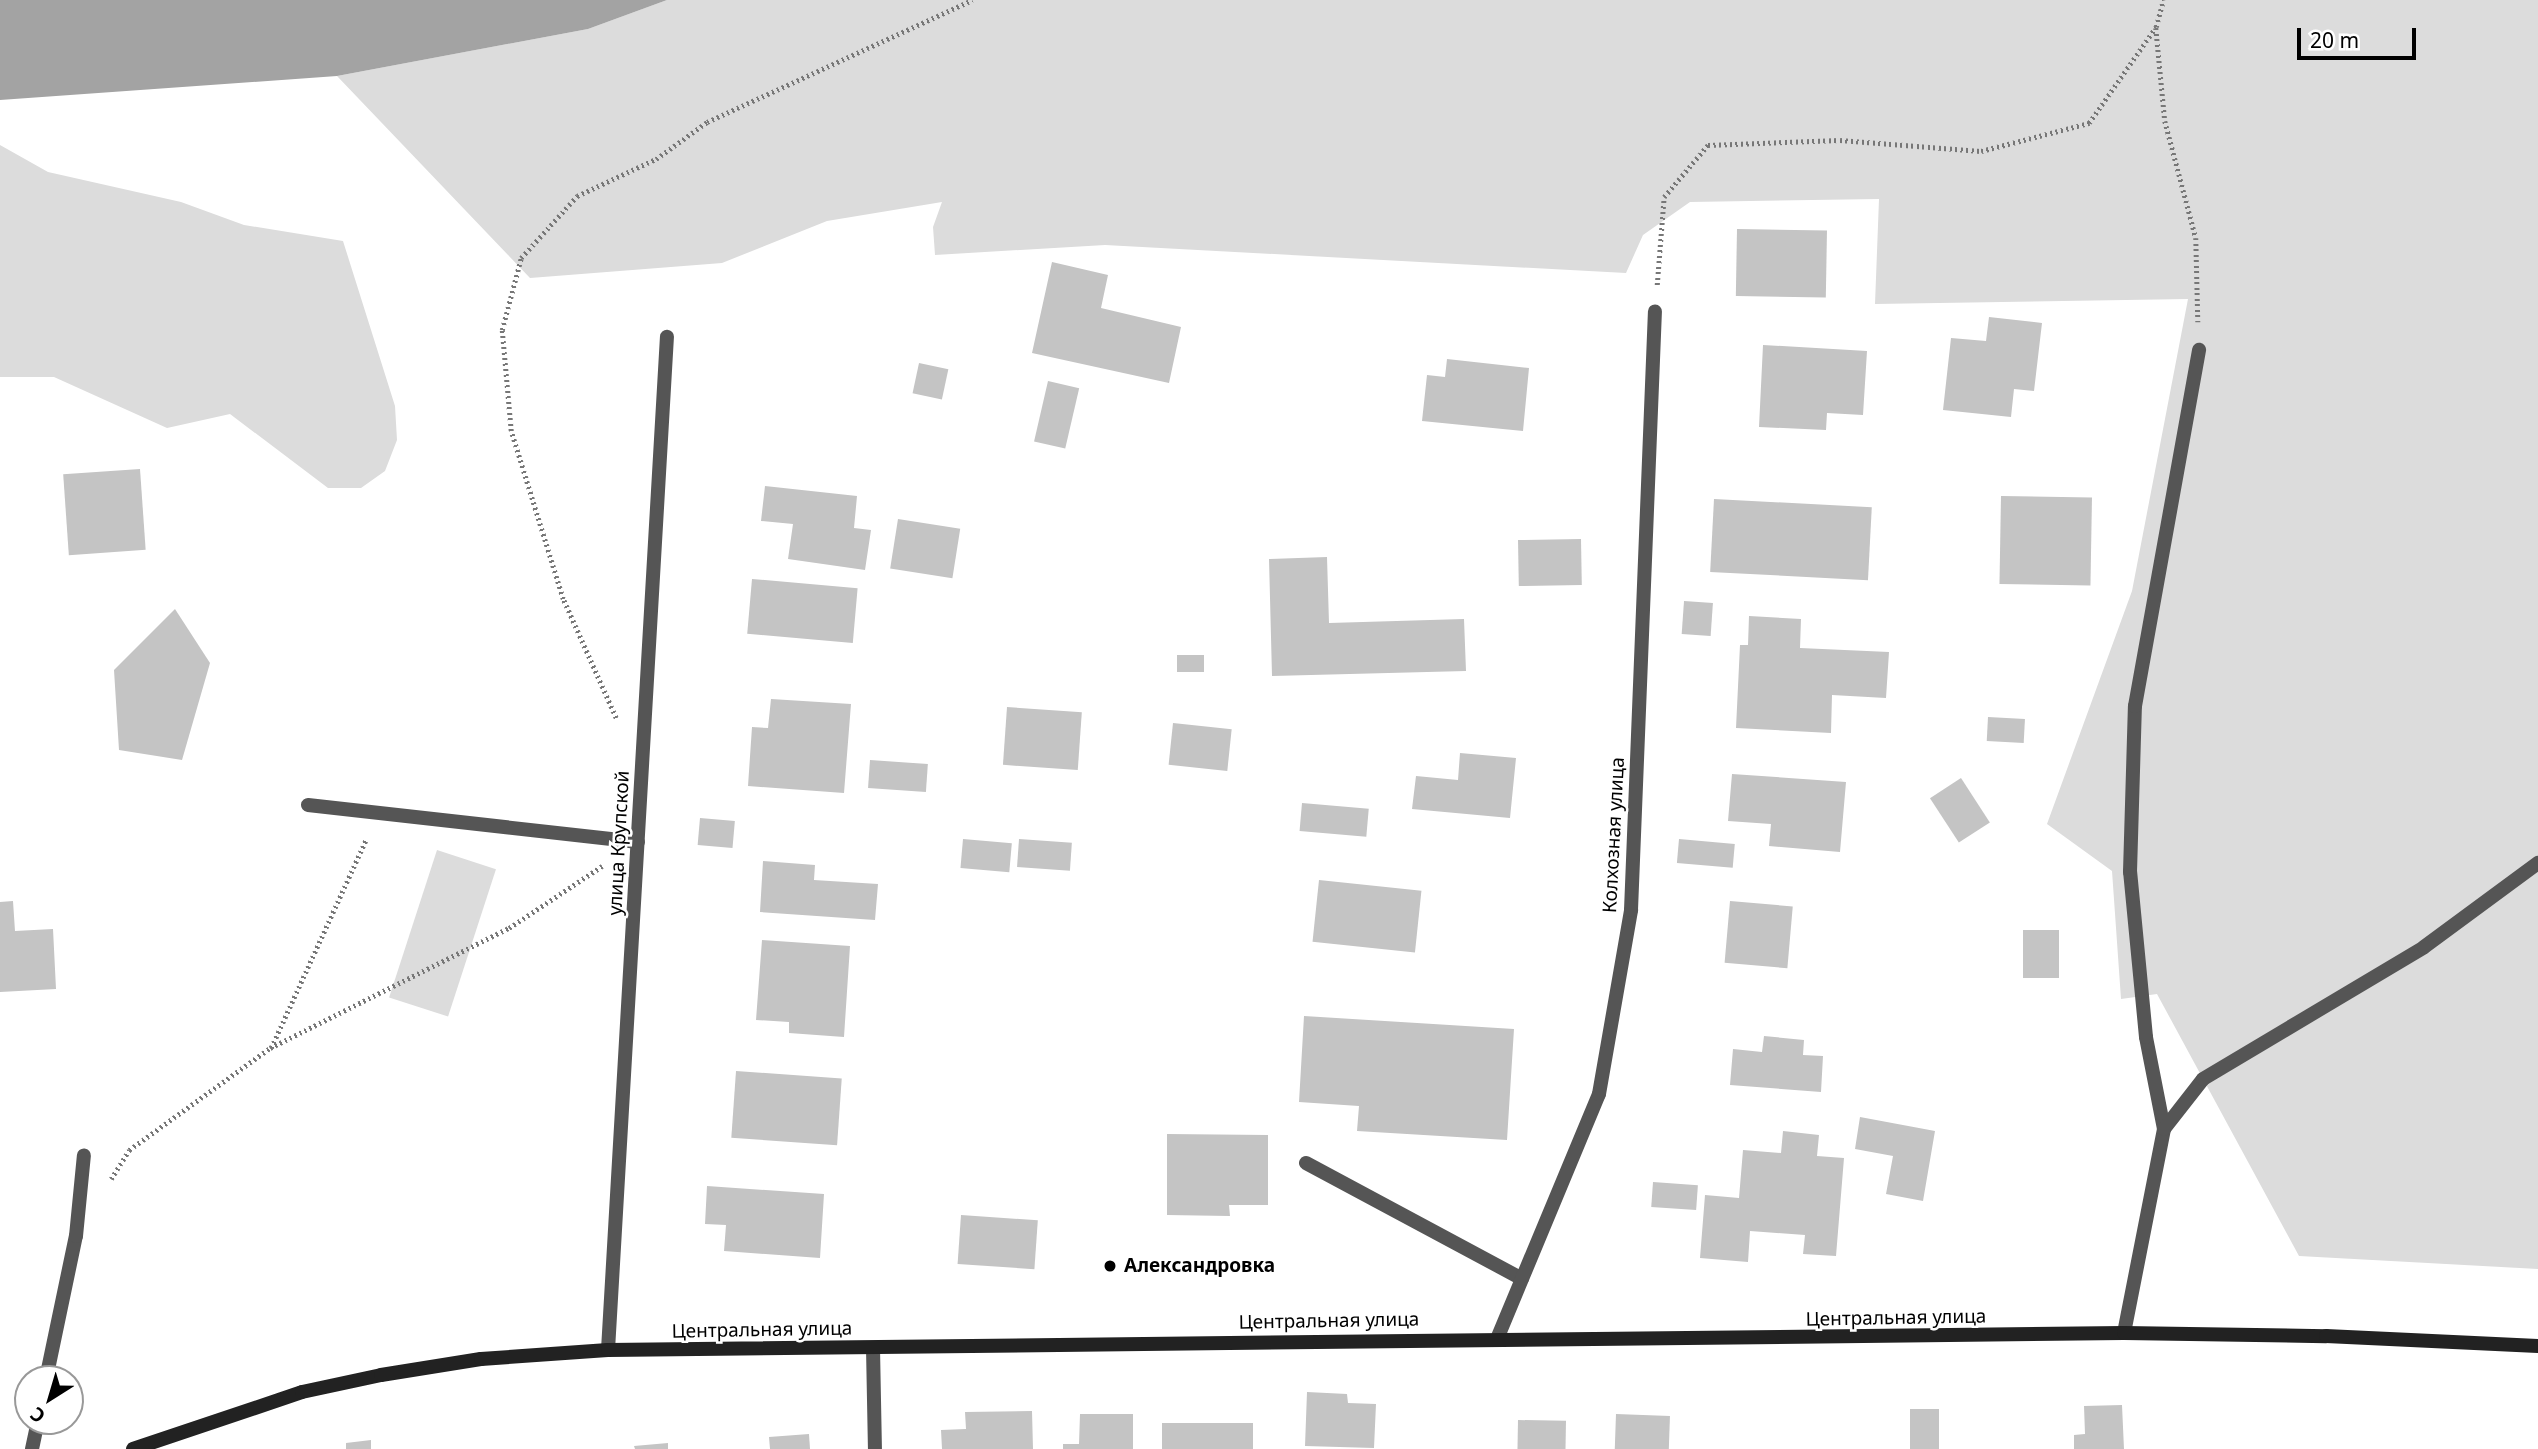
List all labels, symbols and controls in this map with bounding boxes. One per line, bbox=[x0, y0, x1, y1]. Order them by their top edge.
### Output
scale bar bbox=[2300, 14, 2419, 58]
text: 20 m bbox=[2310, 26, 2359, 54]
street label: Колхозная улица bbox=[1599, 757, 1629, 913]
street label: улица Крупской bbox=[604, 770, 634, 916]
place label: Александровка bbox=[1124, 1255, 1275, 1277]
marker: Александровка bbox=[1102, 1258, 1118, 1274]
street label: Центральная улица bbox=[1805, 1305, 1987, 1331]
street label: Центральная улица bbox=[1238, 1308, 1420, 1334]
street label: Центральная улица bbox=[671, 1317, 853, 1343]
north arrow bbox=[14, 1365, 84, 1435]
text: С bbox=[25, 1401, 50, 1429]

